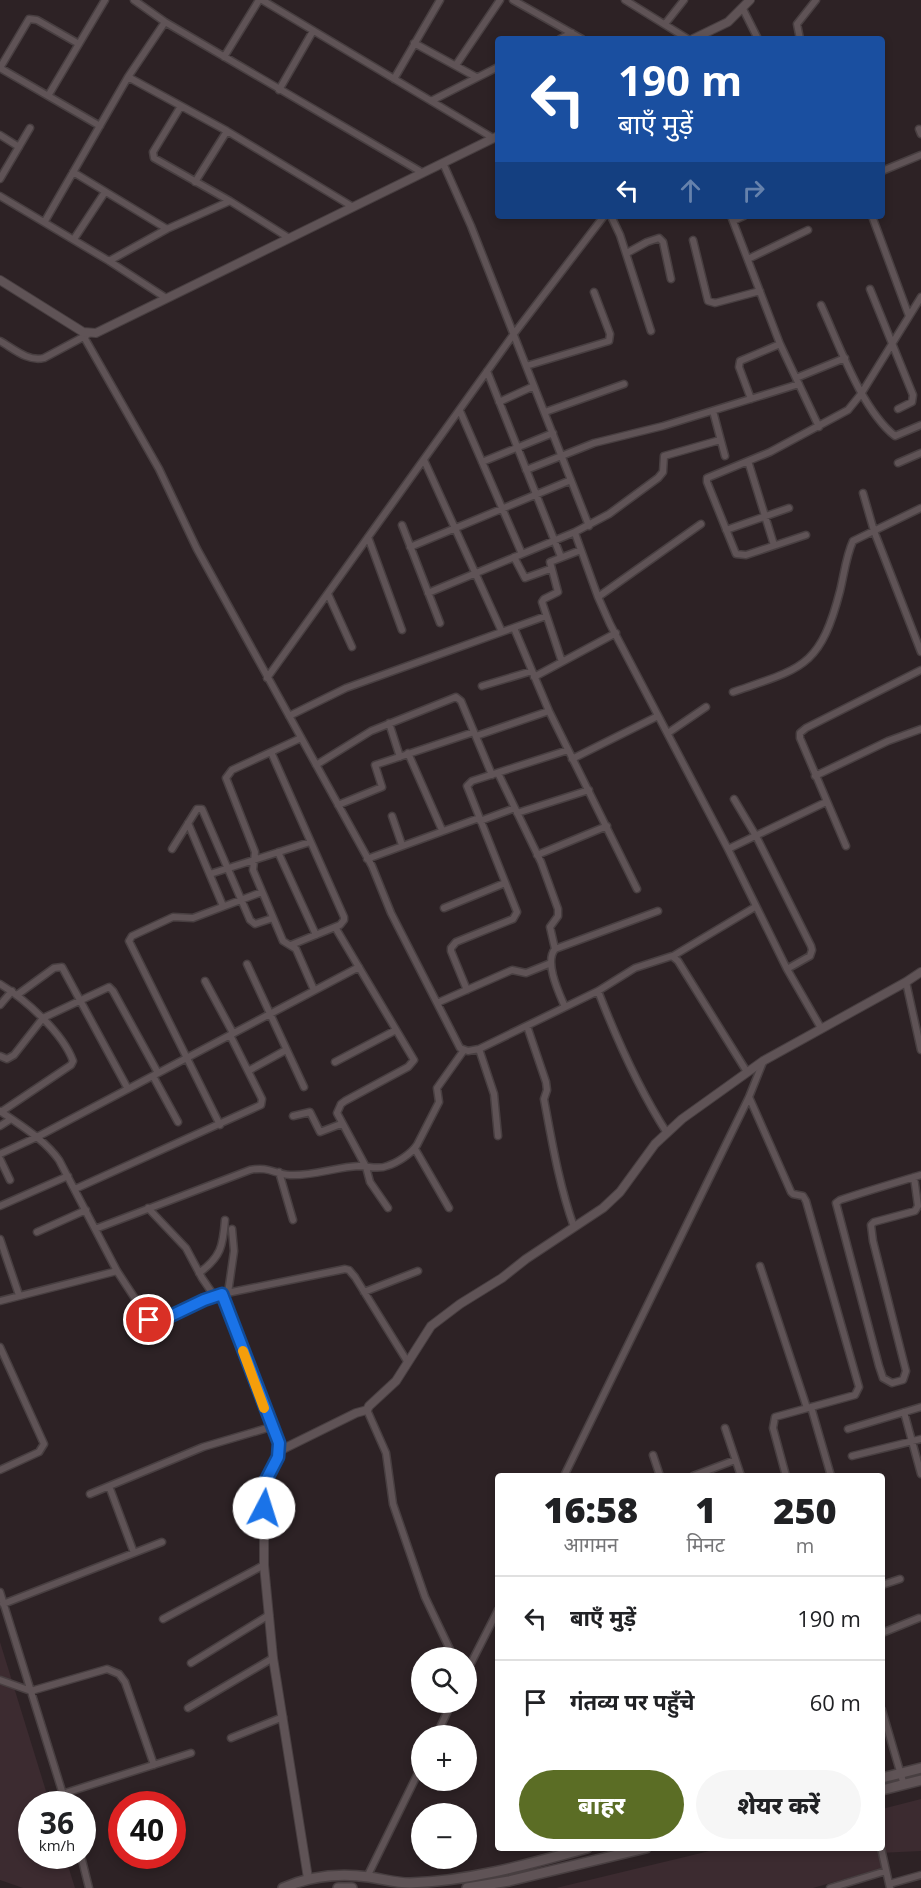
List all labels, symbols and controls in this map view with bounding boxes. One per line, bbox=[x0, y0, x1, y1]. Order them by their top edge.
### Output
text: 190 m bbox=[618, 51, 742, 108]
icon: left bbox=[519, 60, 597, 138]
text: बाएँ मुड़ें bbox=[618, 105, 693, 142]
icon: left bbox=[611, 174, 644, 207]
icon: ahead bbox=[674, 174, 707, 207]
icon: right bbox=[737, 174, 770, 207]
pin bbox=[123, 1294, 174, 1345]
icon: arrive bbox=[132, 1303, 165, 1336]
position arrow bbox=[232, 1476, 296, 1540]
text: 16:58 bbox=[543, 1485, 638, 1534]
text: 1 bbox=[695, 1485, 716, 1534]
text: 250 bbox=[773, 1486, 837, 1535]
text: आगमन bbox=[563, 1531, 618, 1558]
text: मिनट bbox=[687, 1531, 725, 1558]
text: m bbox=[796, 1532, 814, 1559]
icon: left bbox=[519, 1602, 552, 1635]
text: बाएँ मुड़ें bbox=[570, 1602, 636, 1632]
text: 190 m bbox=[797, 1603, 861, 1633]
map controls bbox=[411, 1647, 477, 1869]
button: search bbox=[411, 1647, 477, 1713]
icon: arrive bbox=[519, 1686, 552, 1719]
text: गंतव्य पर पहुँचे bbox=[570, 1686, 695, 1716]
text: 60 m bbox=[810, 1687, 861, 1717]
button: + bbox=[411, 1725, 477, 1791]
button: बाहर bbox=[519, 1770, 684, 1839]
button: शेयर करें bbox=[696, 1770, 861, 1839]
speed limit sign: 40 bbox=[108, 1791, 186, 1869]
text: 36 bbox=[40, 1802, 74, 1843]
button: − bbox=[411, 1803, 477, 1869]
text: km/h bbox=[39, 1835, 75, 1855]

